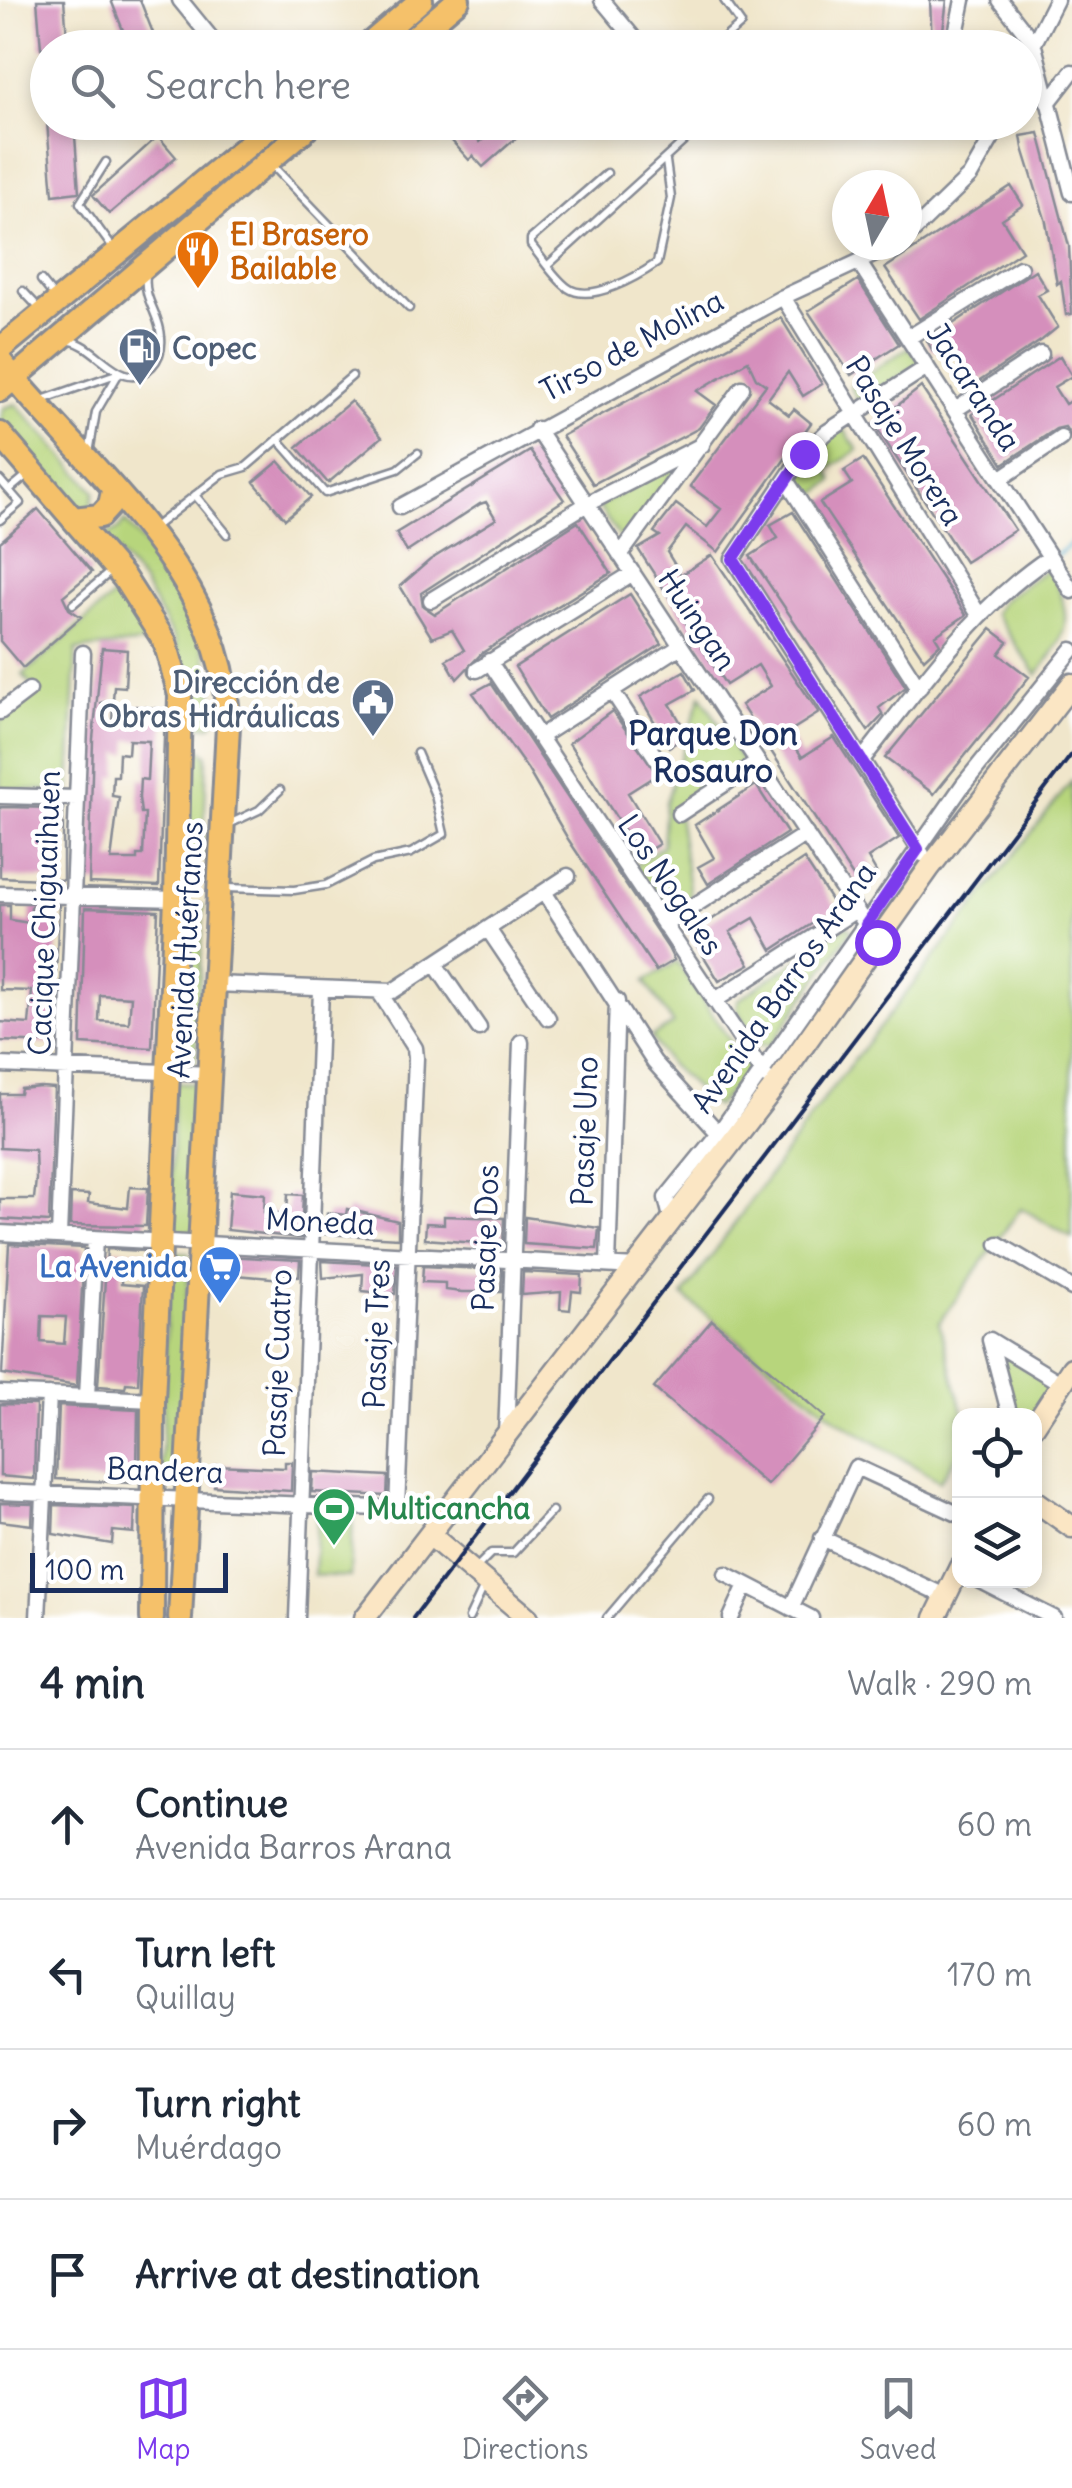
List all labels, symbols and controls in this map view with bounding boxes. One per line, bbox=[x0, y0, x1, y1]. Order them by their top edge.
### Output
search box bbox=[30, 30, 1042, 140]
icon: search bbox=[65, 58, 120, 113]
text: Search here bbox=[145, 62, 351, 109]
north arrow bbox=[832, 170, 922, 260]
place label: El Brasero Bailable bbox=[230, 215, 369, 287]
restaurant icon: El Brasero Bailable bbox=[175, 229, 221, 290]
street label: Tirso de Molina bbox=[533, 281, 730, 409]
street label: Jacaranda bbox=[918, 315, 1029, 458]
fuel station icon: Copec bbox=[117, 326, 163, 387]
place label: Copec bbox=[172, 329, 257, 367]
street label: Pasaje Morera bbox=[838, 349, 972, 532]
route end bbox=[782, 432, 828, 478]
street label: Huingan bbox=[650, 561, 746, 677]
place label: Dirección de Obras Hidráulicas bbox=[99, 663, 340, 735]
public building icon: Dirección de Obras Hidráulicas bbox=[350, 677, 396, 738]
district label: Parque Don Rosauro bbox=[628, 713, 798, 791]
street label: Cacique Chiguaihuen bbox=[20, 770, 68, 1056]
street label: Los Nogales bbox=[610, 807, 732, 962]
street label: Avenida Huérfanos bbox=[159, 820, 211, 1080]
street label: Avenida Barros Arana bbox=[682, 855, 884, 1120]
route start bbox=[855, 920, 901, 966]
street label: Pasaje Uno bbox=[562, 1056, 606, 1206]
street label: Pasaje Dos bbox=[463, 1164, 507, 1312]
street label: Moneda bbox=[265, 1199, 376, 1243]
supermarket icon: La Avenida bbox=[197, 1244, 243, 1305]
place label: La Avenida bbox=[39, 1247, 188, 1285]
street label: Pasaje Tres bbox=[354, 1258, 398, 1410]
street label: Pasaje Cuatro bbox=[255, 1268, 299, 1458]
map controls bbox=[952, 1408, 1042, 1588]
button: locate bbox=[952, 1408, 1042, 1498]
street label: Bandera bbox=[106, 1449, 224, 1491]
sports icon: Multicancha bbox=[311, 1486, 357, 1547]
place label: Multicancha bbox=[366, 1489, 530, 1527]
button: layers bbox=[952, 1498, 1042, 1588]
scale bar bbox=[30, 1548, 228, 1592]
text: 100 m bbox=[45, 1552, 124, 1588]
text: 4 min bbox=[40, 1657, 145, 1709]
text: Walk · 290 m bbox=[847, 1663, 1032, 1704]
text: Continue bbox=[135, 1780, 288, 1827]
icon: ahead bbox=[40, 1797, 95, 1852]
text: 60 m bbox=[957, 1804, 1032, 1845]
text: Avenida Barros Arana bbox=[135, 1827, 452, 1868]
text: Turn left bbox=[135, 1930, 275, 1977]
icon: left bbox=[40, 1947, 95, 2002]
text: 170 m bbox=[947, 1954, 1032, 1995]
text: Quillay bbox=[135, 1977, 236, 2018]
text: Turn right bbox=[135, 2080, 301, 2127]
icon: right bbox=[40, 2097, 95, 2152]
text: 60 m bbox=[957, 2104, 1032, 2145]
text: Muérdago bbox=[135, 2127, 282, 2168]
icon: arrive bbox=[40, 2247, 95, 2302]
text: Arrive at destination bbox=[135, 2251, 480, 2298]
tab: Map bbox=[136, 2371, 191, 2467]
tab: Directions bbox=[462, 2371, 588, 2467]
tab: Saved bbox=[860, 2371, 936, 2467]

